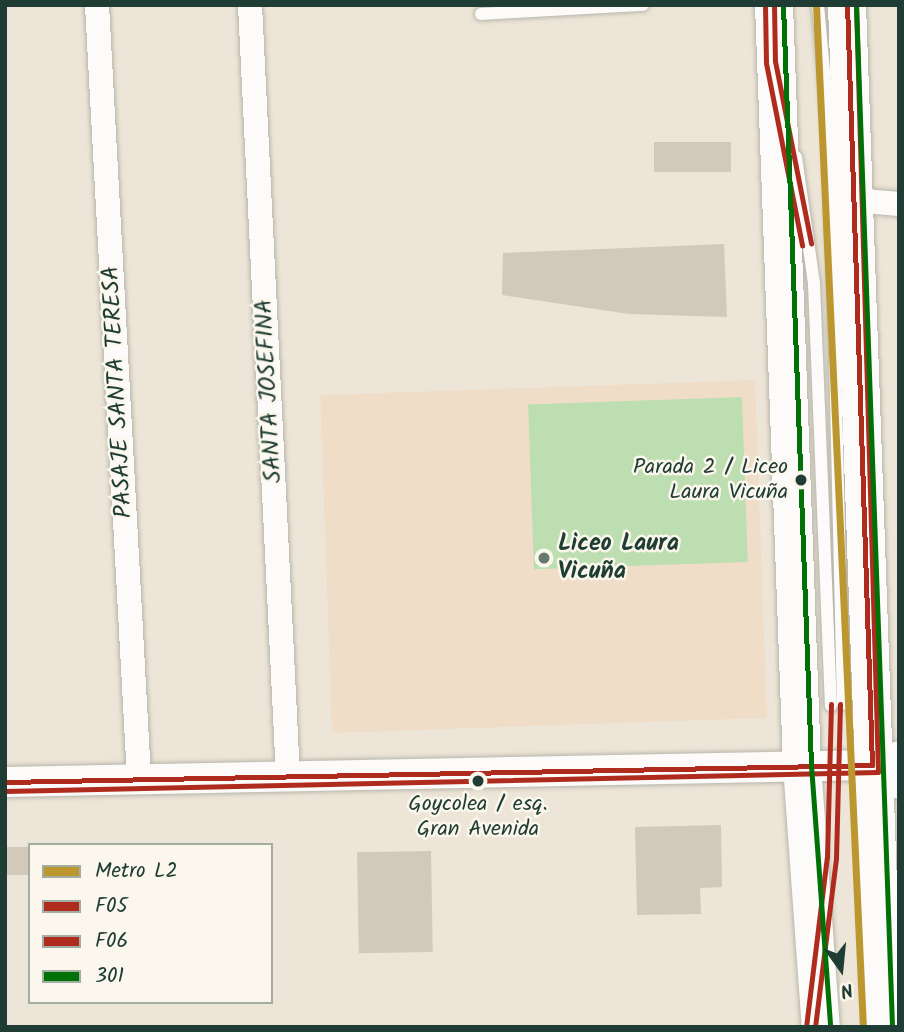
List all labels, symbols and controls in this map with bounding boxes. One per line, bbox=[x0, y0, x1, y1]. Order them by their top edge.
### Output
street label: PASAJE SANTA TERESA bbox=[97, 265, 139, 519]
street label: SANTA JOSEFINA bbox=[250, 298, 288, 484]
place label: Parada 2 / Liceo Laura Vicuña bbox=[633, 454, 788, 505]
marker: Parada 2 / Liceo Laura Vicuña bbox=[794, 473, 808, 487]
place label: Liceo Laura Vicuña bbox=[558, 530, 679, 586]
marker: Liceo Laura Vicuña bbox=[536, 550, 552, 566]
marker: Goycolea / esq. Gran Avenida bbox=[471, 774, 485, 788]
place label: Goycolea / esq. Gran Avenida bbox=[408, 791, 548, 842]
legend bbox=[28, 843, 273, 1004]
text: Metro L2 bbox=[95, 855, 178, 888]
text: F05 bbox=[95, 890, 128, 923]
text: F06 bbox=[95, 925, 128, 958]
north arrow bbox=[806, 934, 876, 1004]
text: 301 bbox=[95, 960, 124, 993]
text: N bbox=[837, 973, 856, 1005]

